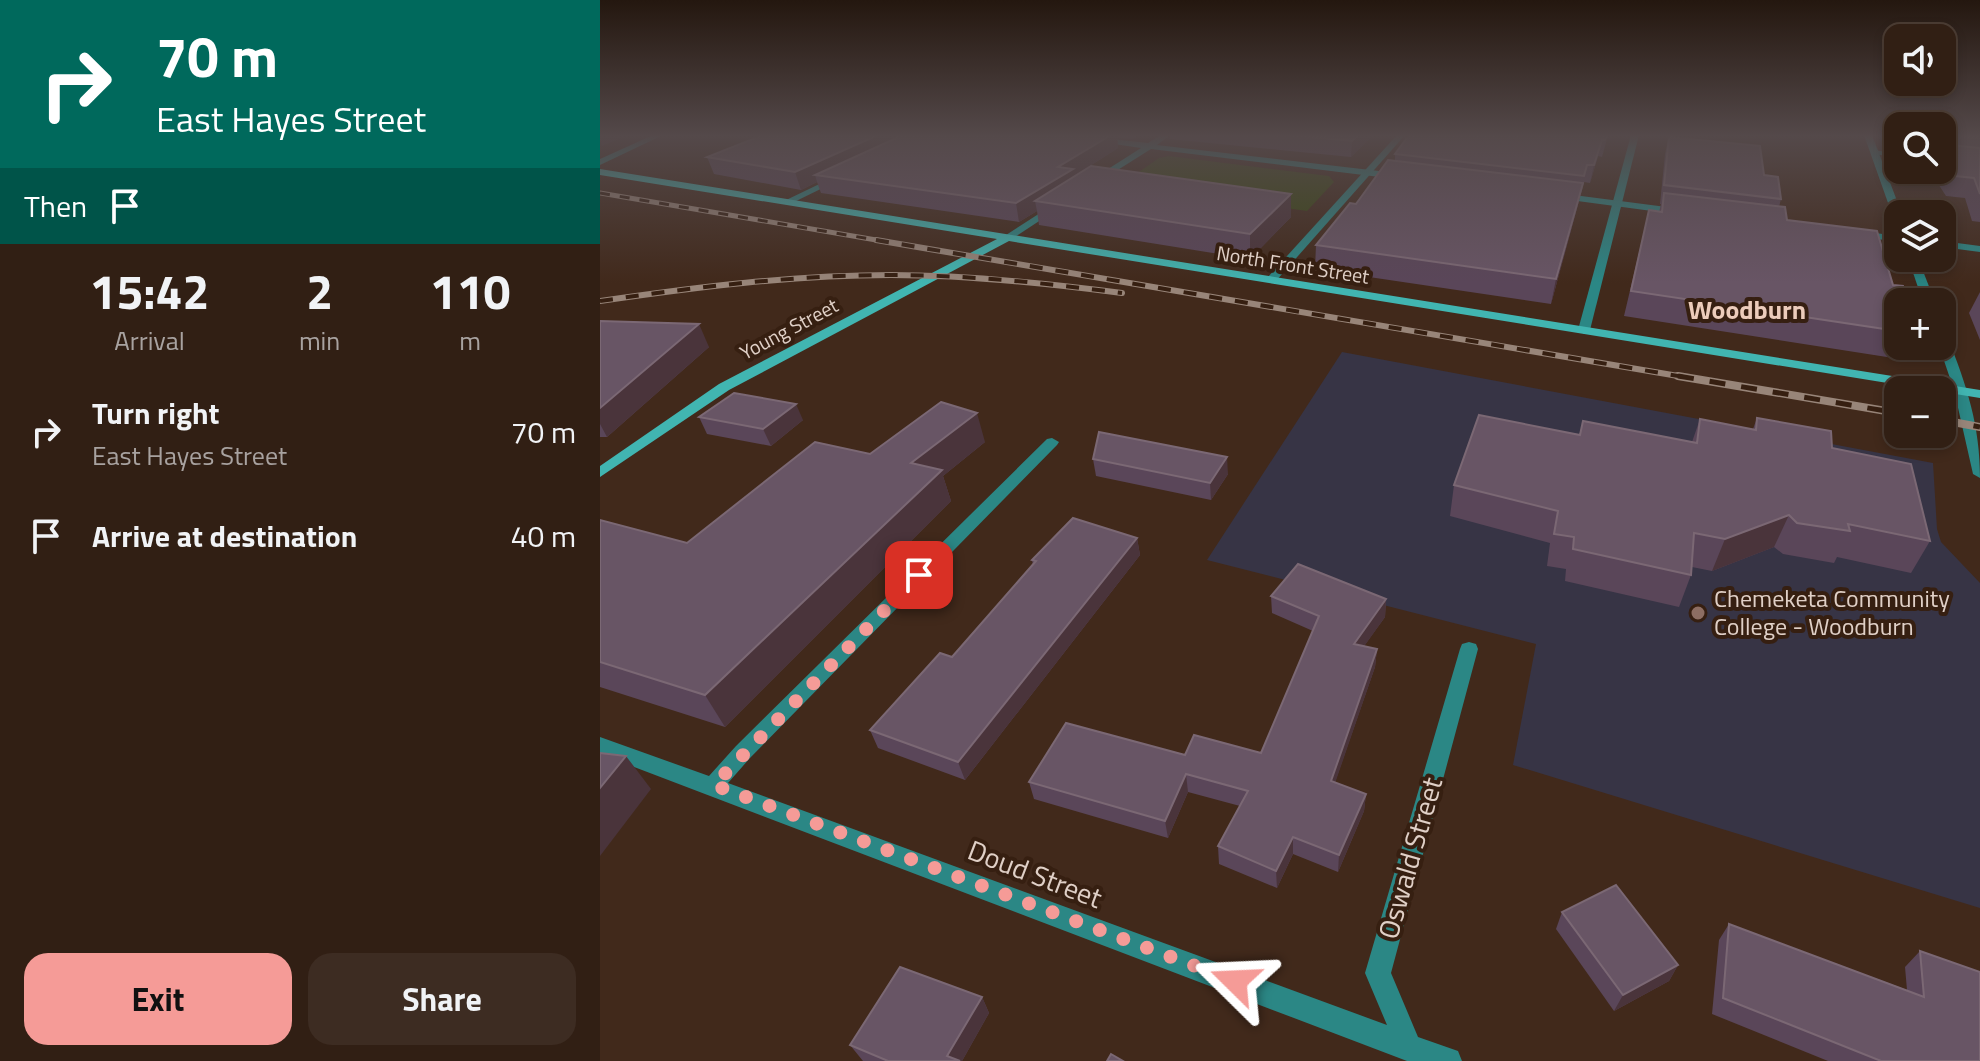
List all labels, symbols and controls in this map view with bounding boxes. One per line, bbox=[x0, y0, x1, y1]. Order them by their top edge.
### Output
text: 70 m bbox=[156, 14, 278, 99]
map controls bbox=[1884, 24, 1956, 448]
button: sound bbox=[1884, 24, 1956, 96]
icon: right bbox=[24, 32, 128, 136]
text: East Hayes Street bbox=[156, 91, 426, 146]
button: search bbox=[1884, 112, 1956, 184]
text: Then bbox=[24, 183, 87, 229]
icon: arrive bbox=[103, 184, 147, 228]
button: layers bbox=[1884, 200, 1956, 272]
street label: North Front Street bbox=[1215, 237, 1372, 292]
text: 15:42 bbox=[90, 255, 209, 328]
text: 2 bbox=[306, 255, 333, 328]
text: 110 bbox=[430, 255, 510, 328]
button: + bbox=[1884, 288, 1956, 360]
street label: Young Street bbox=[734, 290, 844, 367]
district label: Woodburn bbox=[1688, 290, 1806, 329]
text: Arrival bbox=[114, 321, 185, 360]
text: min bbox=[299, 321, 340, 360]
text: m bbox=[459, 321, 481, 360]
button: − bbox=[1884, 376, 1956, 448]
text: Turn right bbox=[92, 390, 220, 436]
text: 70 m bbox=[511, 409, 576, 455]
icon: right bbox=[24, 410, 68, 454]
text: East Hayes Street bbox=[92, 436, 287, 475]
text: Arrive at destination bbox=[92, 513, 357, 559]
text: 40 m bbox=[511, 513, 576, 559]
icon: arrive bbox=[24, 514, 68, 558]
pin bbox=[885, 541, 953, 609]
icon: arrive bbox=[897, 553, 941, 597]
place label: Chemeketa Community College - Woodburn bbox=[1714, 580, 1950, 644]
marker: Chemeketa Community College - Woodburn bbox=[1689, 604, 1707, 622]
street label: Oswald Street bbox=[1366, 772, 1453, 944]
street label: Doud Street bbox=[962, 828, 1109, 919]
position arrow bbox=[1193, 939, 1277, 1023]
button: Exit bbox=[24, 953, 292, 1045]
button: Share bbox=[308, 953, 576, 1045]

